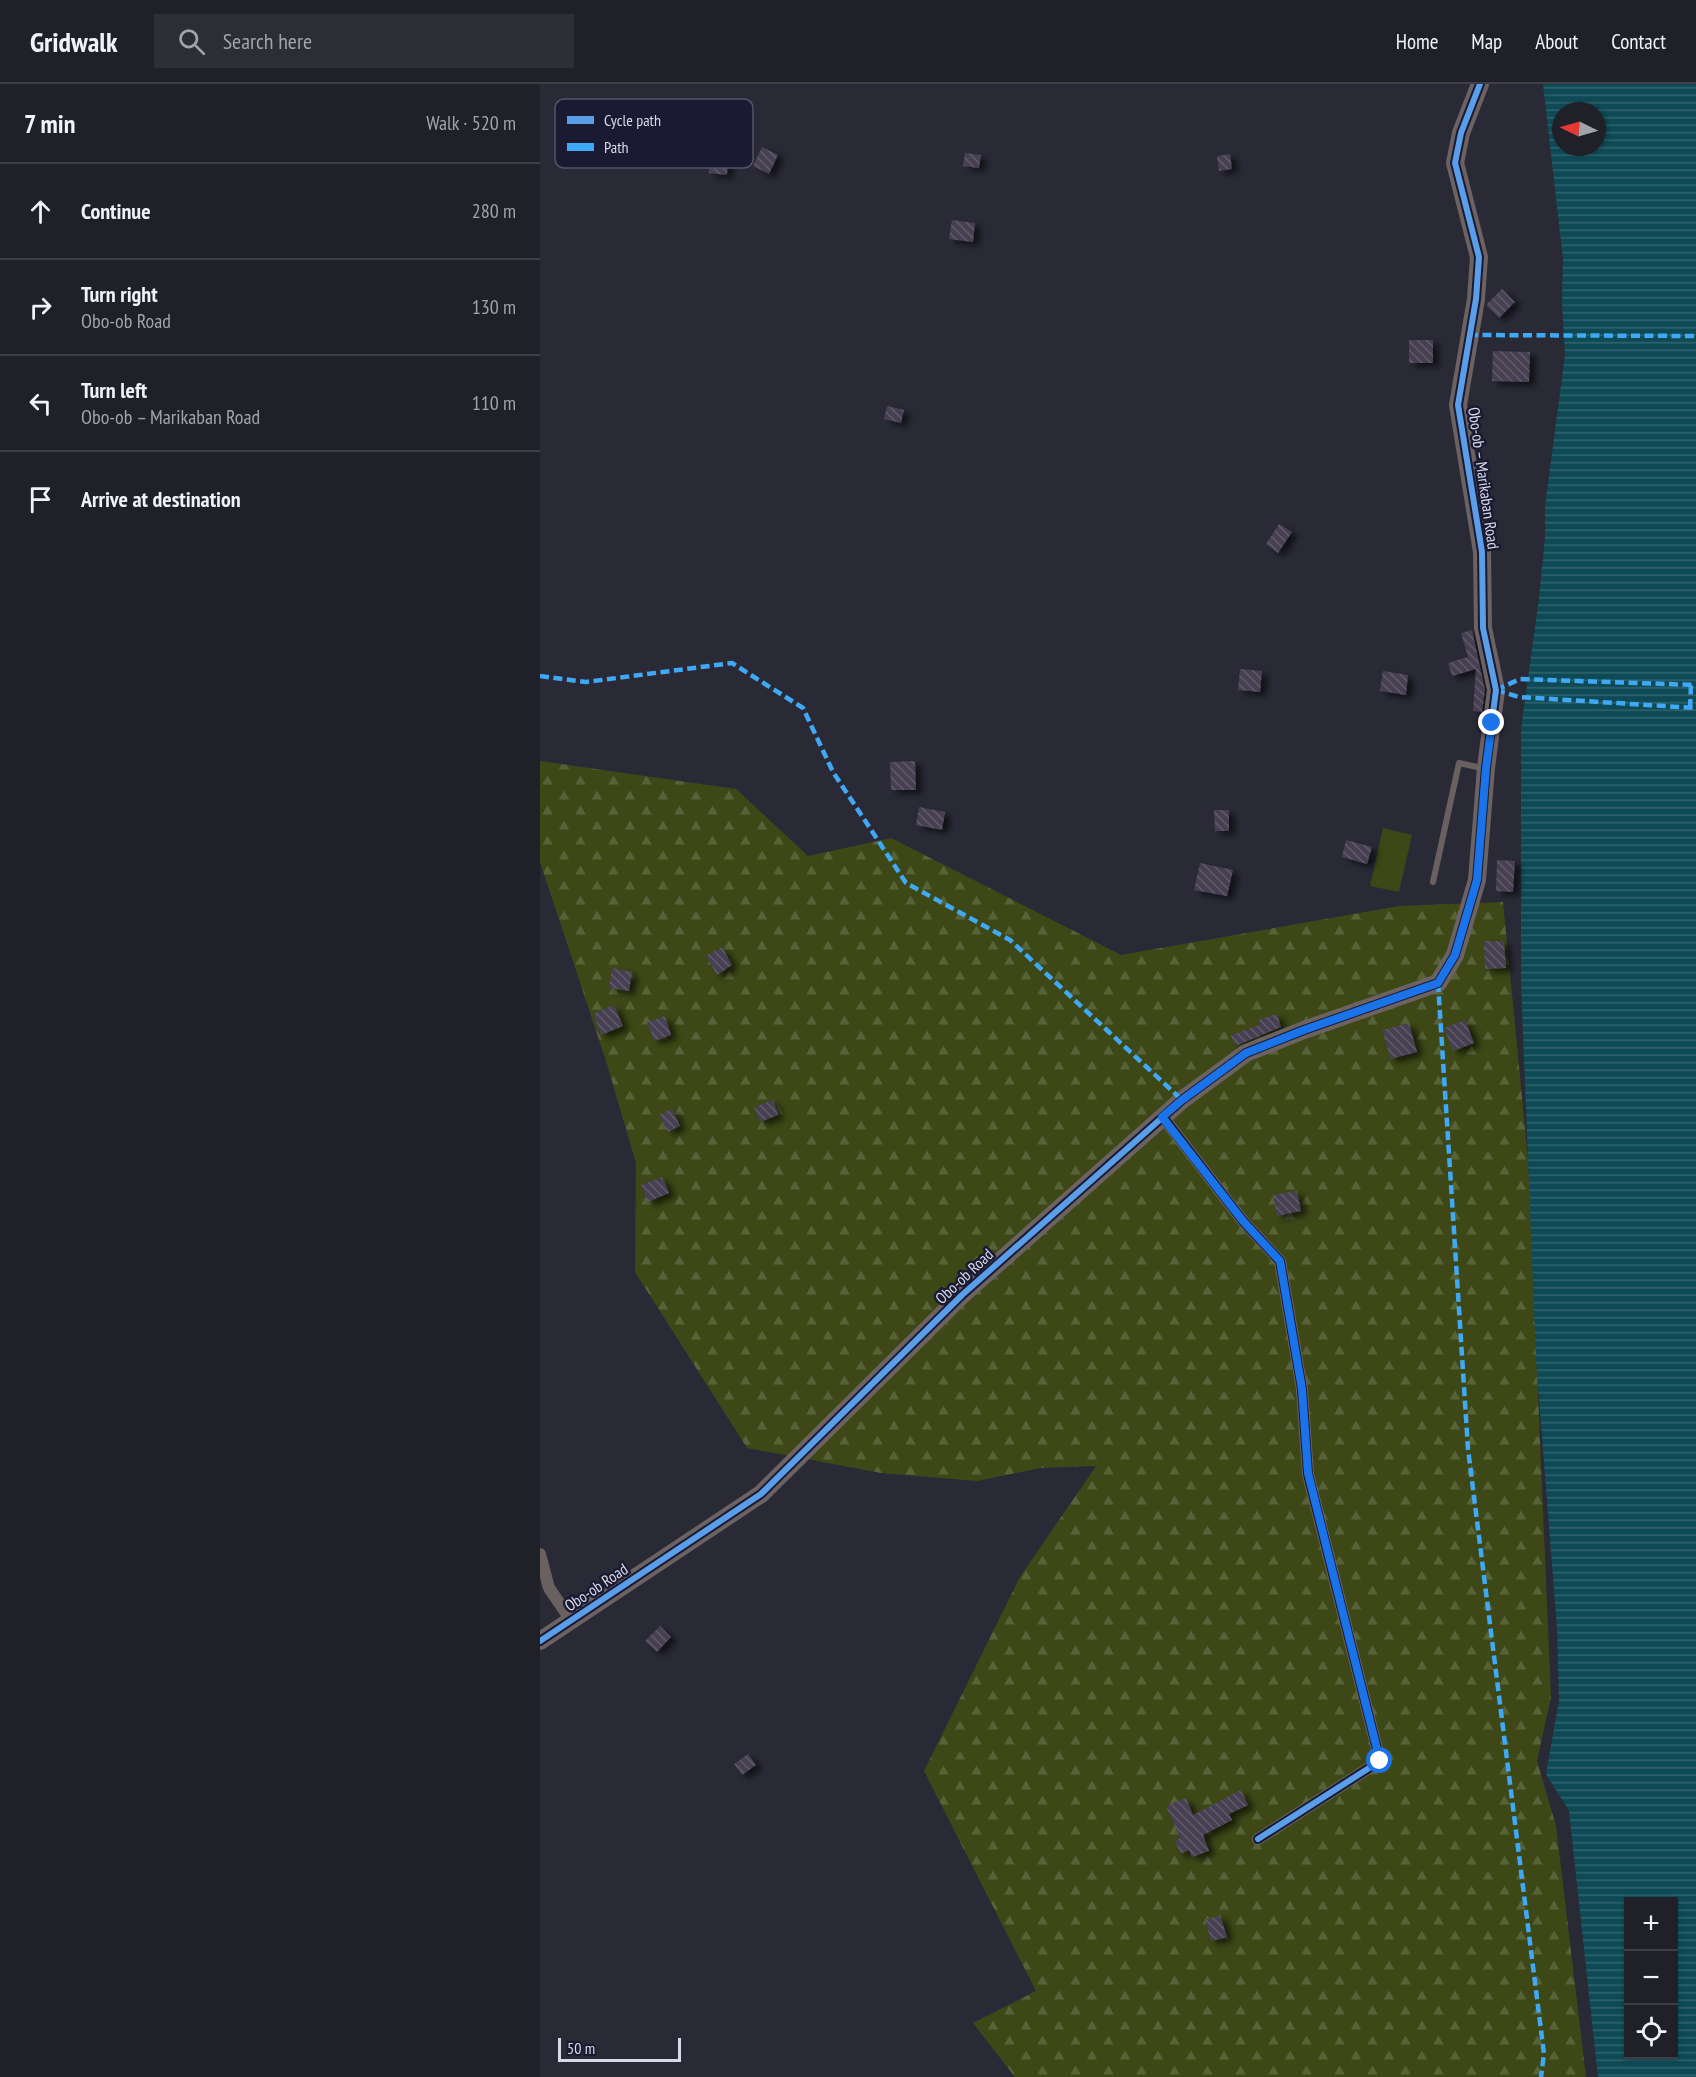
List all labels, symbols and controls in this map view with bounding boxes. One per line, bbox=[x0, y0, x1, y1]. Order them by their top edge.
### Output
search box bbox=[154, 14, 574, 68]
text: Gridwalk bbox=[30, 23, 118, 60]
icon: search bbox=[175, 25, 208, 58]
text: Search here bbox=[223, 27, 312, 55]
text: Home bbox=[1396, 28, 1438, 55]
text: Map bbox=[1471, 28, 1502, 55]
text: About bbox=[1535, 28, 1578, 55]
text: Contact bbox=[1611, 28, 1666, 55]
legend bbox=[555, 99, 753, 168]
north arrow bbox=[1552, 102, 1606, 156]
text: 7 min bbox=[24, 107, 75, 140]
text: Walk · 520 m bbox=[426, 110, 516, 136]
text: Cycle path bbox=[604, 110, 661, 130]
text: Path bbox=[604, 137, 629, 157]
icon: ahead bbox=[24, 195, 57, 228]
text: Continue bbox=[81, 197, 151, 225]
text: 280 m bbox=[472, 198, 516, 224]
text: Turn right bbox=[81, 280, 158, 308]
icon: right bbox=[24, 291, 57, 324]
text: 130 m bbox=[472, 294, 516, 320]
text: Obo-ob Road bbox=[81, 308, 171, 334]
text: Turn left bbox=[81, 376, 147, 404]
icon: left bbox=[24, 387, 57, 420]
text: 110 m bbox=[472, 390, 516, 416]
text: Obo-ob – Marikaban Road bbox=[81, 404, 260, 430]
street label: Obo-ob – Marikaban Road bbox=[1464, 406, 1504, 550]
icon: arrive bbox=[24, 483, 57, 516]
text: Arrive at destination bbox=[81, 485, 241, 513]
route end bbox=[1478, 709, 1504, 735]
street label: Obo-ob Road bbox=[931, 1244, 997, 1308]
street label: Obo-ob Road bbox=[561, 1559, 631, 1615]
route start bbox=[1366, 1747, 1392, 1773]
map controls bbox=[1624, 1897, 1678, 2059]
button: + bbox=[1624, 1897, 1678, 1951]
button: − bbox=[1624, 1951, 1678, 2005]
button: locate bbox=[1624, 2005, 1678, 2059]
scale bar bbox=[558, 2035, 681, 2062]
text: 50 m bbox=[567, 2038, 595, 2058]

